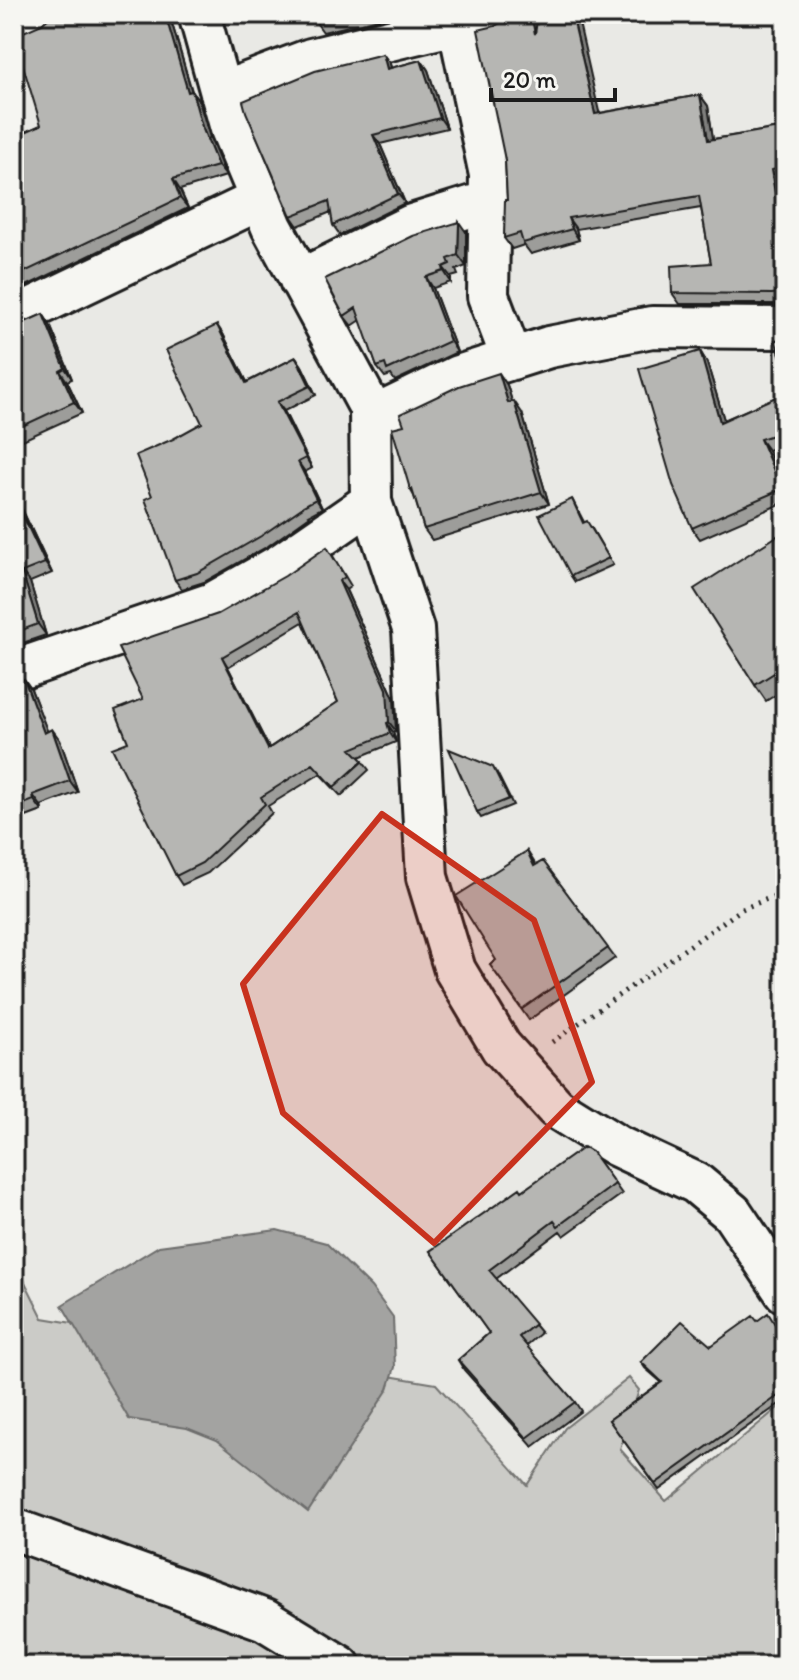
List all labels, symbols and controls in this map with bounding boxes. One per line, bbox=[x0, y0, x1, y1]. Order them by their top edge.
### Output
scale bar bbox=[491, 52, 615, 102]
text: 20 m bbox=[503, 65, 556, 94]

